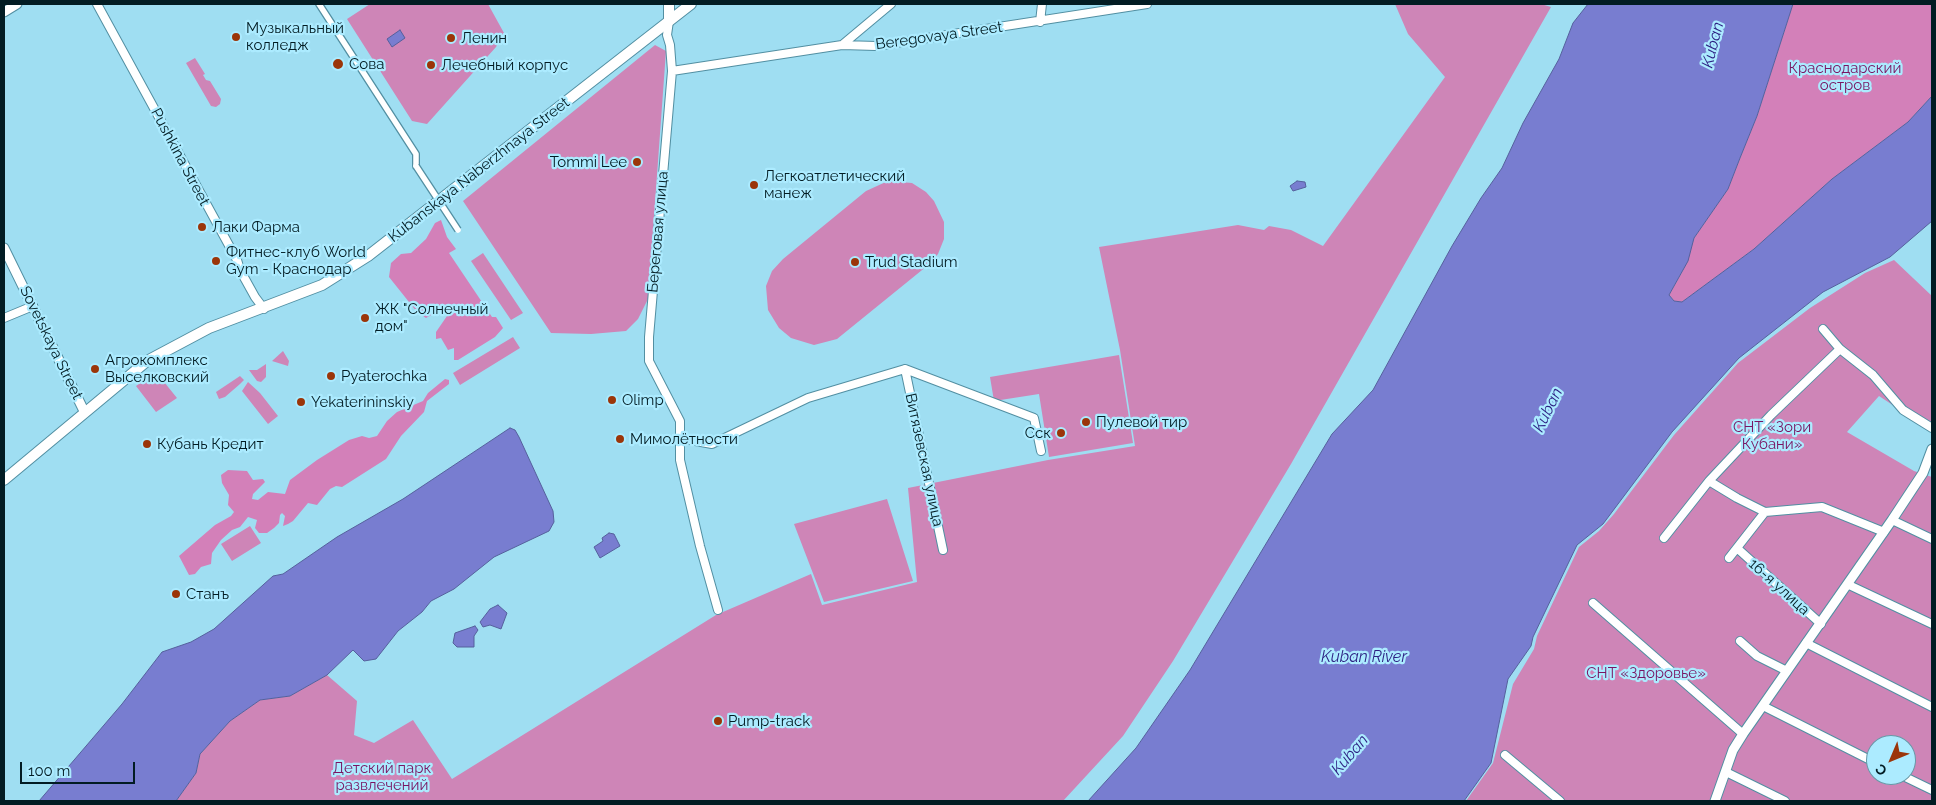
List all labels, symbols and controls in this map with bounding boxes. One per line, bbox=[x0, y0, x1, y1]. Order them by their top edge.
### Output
street label: Beregovaya Street bbox=[874, 18, 1004, 54]
place label: Музыкальный колледж bbox=[246, 19, 344, 54]
water label: Kuban bbox=[1698, 20, 1728, 70]
place label: Ленин bbox=[461, 29, 507, 47]
marker: Музыкальный колледж bbox=[230, 31, 242, 43]
marker: Ленин bbox=[445, 32, 457, 44]
place label: Сова bbox=[349, 55, 384, 73]
place label: Лечебный корпус bbox=[441, 56, 568, 74]
marker: Сова bbox=[331, 57, 345, 71]
marker: Лечебный корпус bbox=[425, 59, 437, 71]
park label: Краснодарский остров bbox=[1789, 59, 1901, 94]
street label: Kubanskaya Naberzhnaya Street bbox=[385, 94, 573, 246]
street label: Pushkina Street bbox=[147, 105, 213, 209]
place label: Tommi Lee bbox=[550, 153, 627, 171]
marker: Tommi Lee bbox=[631, 156, 643, 168]
place label: Легкоатлетический манеж bbox=[764, 167, 905, 202]
street label: Береговая улица bbox=[644, 171, 672, 293]
marker: Легкоатлетический манеж bbox=[748, 179, 760, 191]
place label: Лаки Фарма bbox=[212, 218, 300, 236]
marker: Лаки Фарма bbox=[196, 221, 208, 233]
place label: Фитнес-клуб World Gym - Краснодар bbox=[226, 243, 366, 278]
place label: Trud Stadium bbox=[865, 253, 958, 271]
marker: Фитнес-клуб World Gym - Краснодар bbox=[210, 255, 222, 267]
marker: Trud Stadium bbox=[849, 256, 861, 268]
street label: Sovetskaya Street bbox=[16, 283, 86, 403]
place label: ЖК "Солнечный дом" bbox=[375, 300, 488, 335]
marker: ЖК "Солнечный дом" bbox=[359, 312, 371, 324]
place label: Агрокомплекс Выселковский bbox=[105, 351, 209, 386]
marker: Агрокомплекс Выселковский bbox=[89, 363, 101, 375]
place label: Pyaterochka bbox=[341, 367, 427, 385]
marker: Pyaterochka bbox=[325, 370, 337, 382]
water label: Kuban bbox=[1529, 385, 1567, 435]
place label: Olimp bbox=[622, 391, 664, 409]
street label: Витязевская улица bbox=[901, 392, 947, 528]
place label: Yekaterininskiy bbox=[311, 393, 414, 411]
marker: Olimp bbox=[606, 394, 618, 406]
marker: Yekaterininskiy bbox=[295, 396, 307, 408]
place label: Пулевой тир bbox=[1096, 413, 1187, 431]
marker: Пулевой тир bbox=[1080, 416, 1092, 428]
park label: СНТ «Зори Кубани» bbox=[1733, 418, 1811, 453]
place label: Сск bbox=[1025, 424, 1051, 442]
marker: Сск bbox=[1055, 427, 1067, 439]
place label: Мимолётности bbox=[630, 430, 738, 448]
marker: Мимолётности bbox=[614, 433, 626, 445]
place label: Кубань Кредит bbox=[157, 435, 264, 453]
marker: Кубань Кредит bbox=[141, 438, 153, 450]
street label: 16-я улица bbox=[1745, 555, 1813, 619]
place label: Станъ bbox=[186, 585, 229, 603]
marker: Станъ bbox=[170, 588, 182, 600]
water label: Kuban River bbox=[1321, 647, 1407, 667]
park label: СНТ «Здоровье» bbox=[1586, 664, 1706, 682]
place label: Pump-track bbox=[728, 712, 810, 730]
marker: Pump-track bbox=[712, 715, 724, 727]
water label: Kuban bbox=[1327, 731, 1373, 779]
north arrow bbox=[1866, 735, 1916, 785]
scale bar bbox=[22, 752, 138, 784]
park label: Детский парк развлечений bbox=[333, 759, 431, 794]
text: С bbox=[1872, 761, 1890, 779]
text: 100 m bbox=[28, 762, 70, 780]

